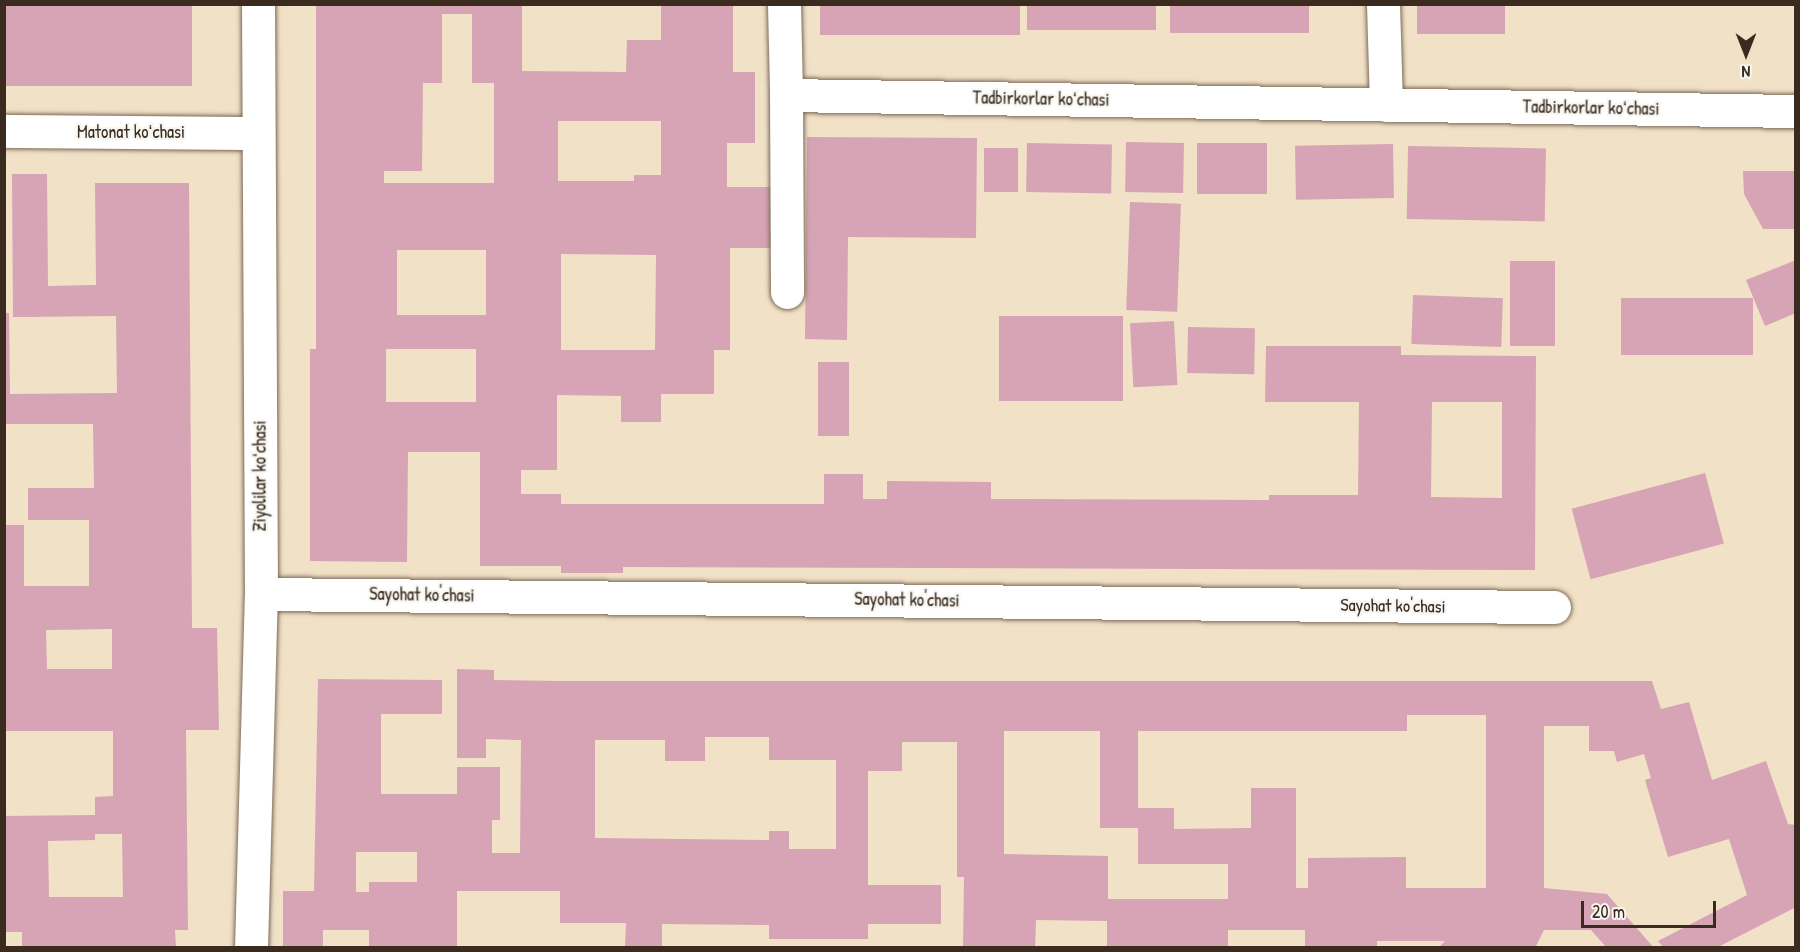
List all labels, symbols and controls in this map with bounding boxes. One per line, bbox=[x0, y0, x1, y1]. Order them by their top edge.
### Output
north arrow bbox=[1716, 24, 1776, 84]
text: N bbox=[1742, 61, 1750, 83]
street label: Tadbirkorlar koʻchasi bbox=[972, 87, 1110, 111]
street label: Tadbirkorlar koʻchasi bbox=[1522, 96, 1660, 120]
street label: Matonat koʻchasi bbox=[77, 121, 185, 143]
street label: Ziyolilar koʻchasi bbox=[249, 420, 271, 532]
street label: Sayohat ko'chasi bbox=[369, 583, 475, 607]
street label: Sayohat ko'chasi bbox=[854, 588, 960, 612]
street label: Sayohat ko'chasi bbox=[1340, 594, 1446, 618]
scale bar bbox=[1584, 889, 1719, 927]
text: 20 m bbox=[1592, 899, 1625, 924]

